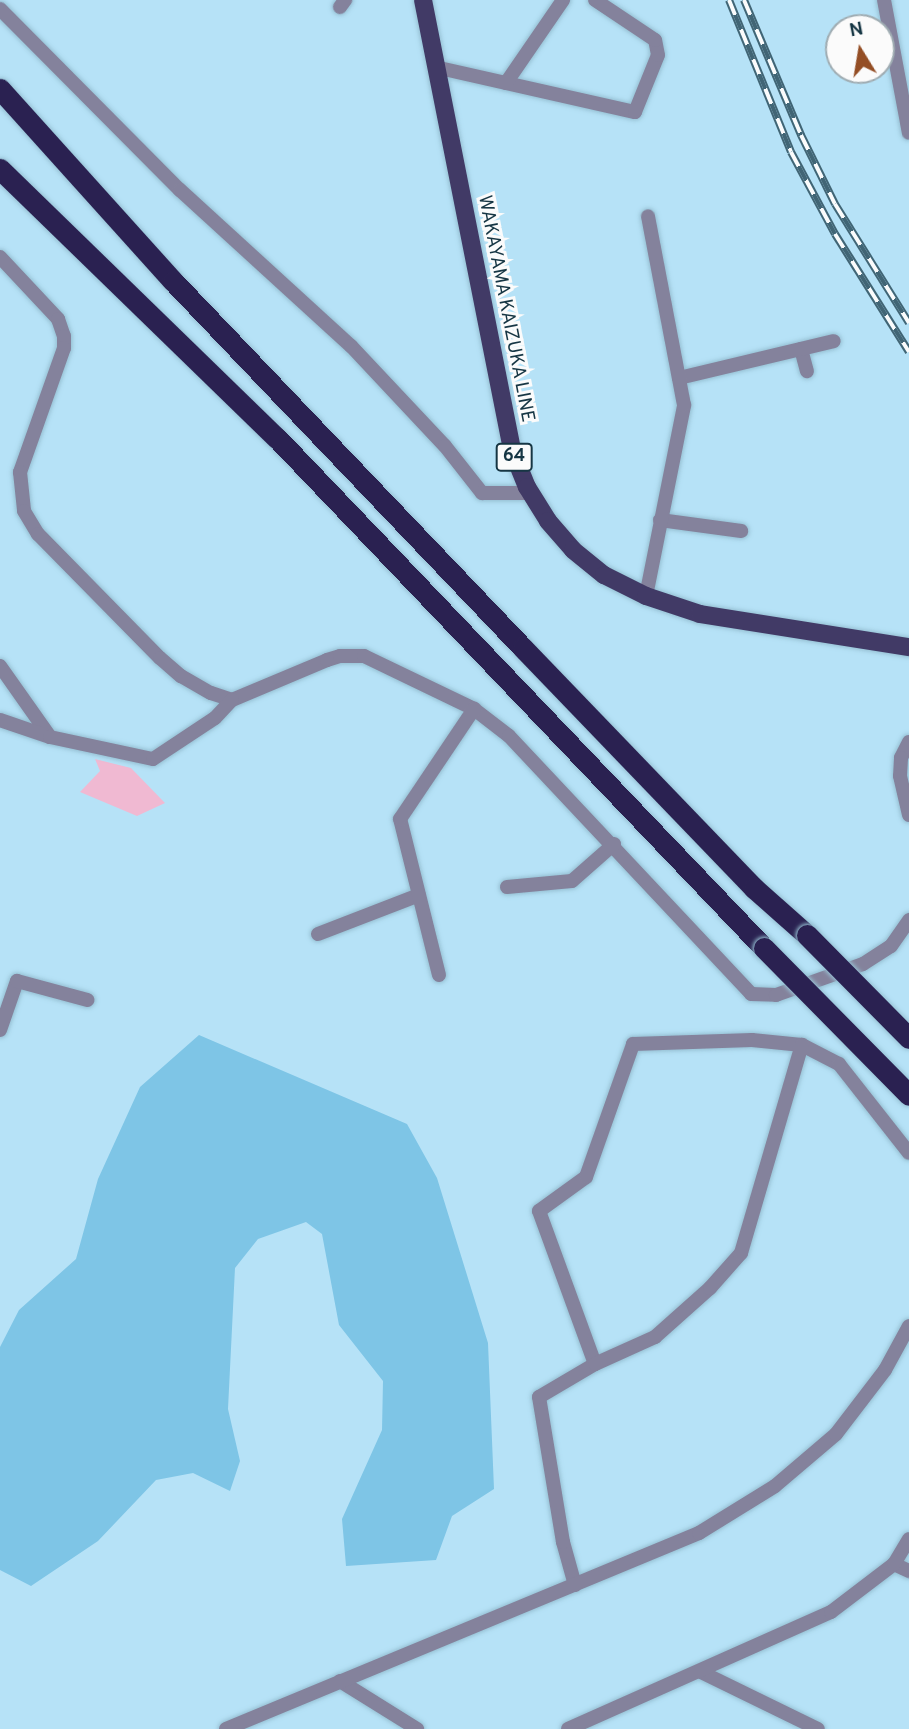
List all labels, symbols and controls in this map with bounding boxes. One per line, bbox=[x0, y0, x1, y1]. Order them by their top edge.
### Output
north arrow bbox=[825, 14, 895, 84]
text: N bbox=[847, 17, 865, 43]
street label: WAKAYAMA KAIZUKA LINE bbox=[472, 193, 538, 425]
road number: 64 bbox=[495, 443, 533, 472]

